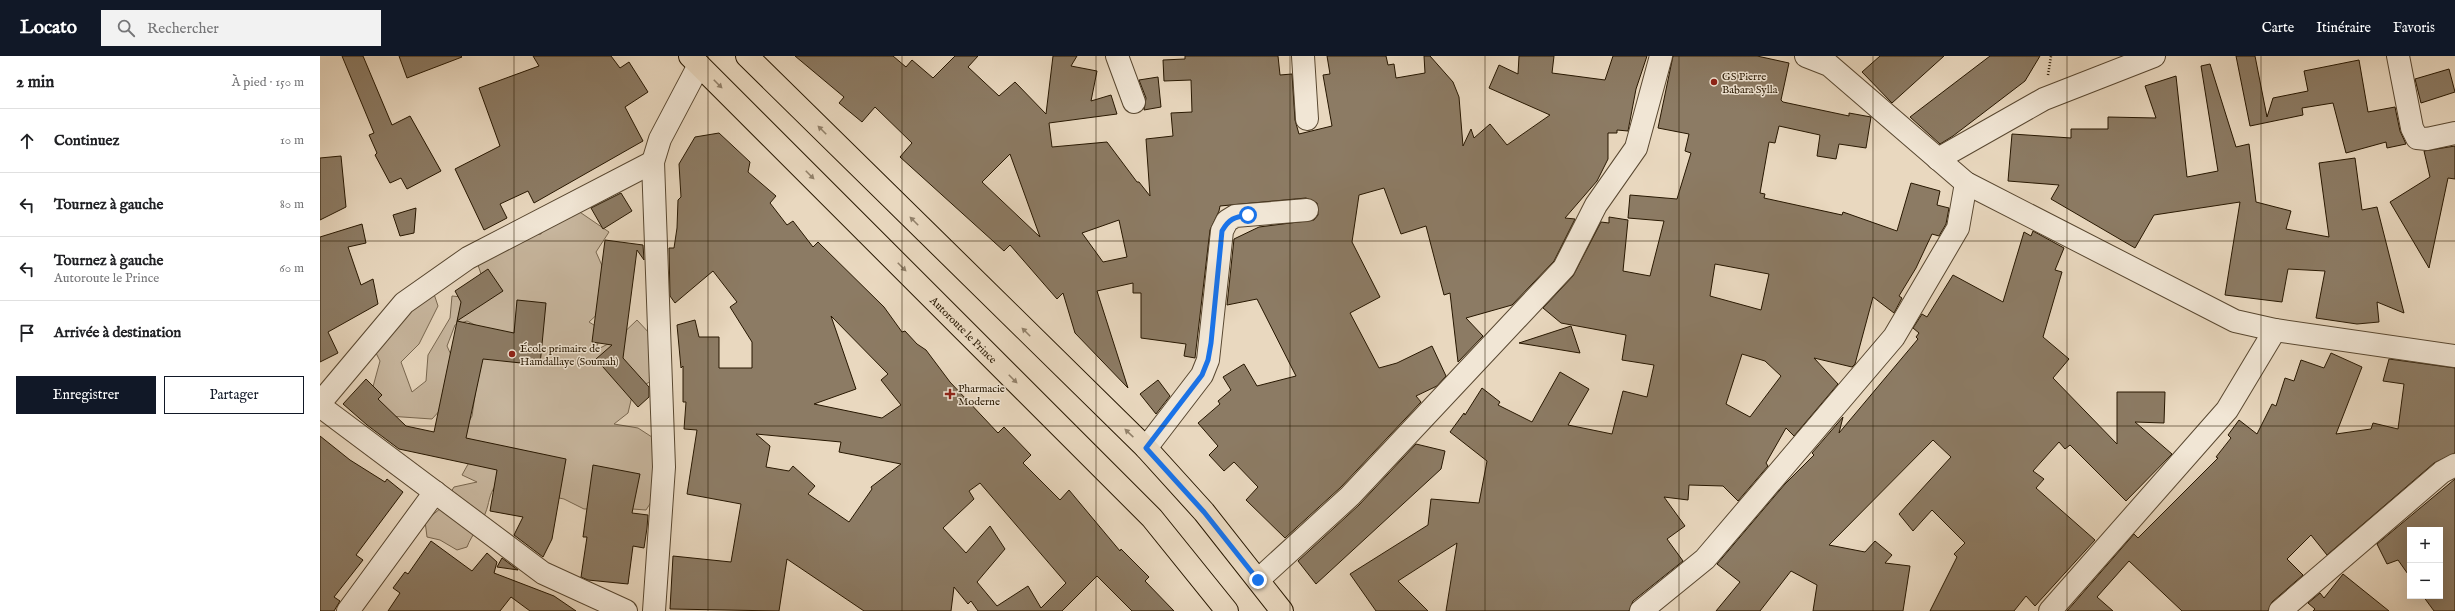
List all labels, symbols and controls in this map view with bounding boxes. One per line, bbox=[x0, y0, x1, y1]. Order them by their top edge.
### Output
search box bbox=[101, 10, 381, 46]
text: Locato bbox=[20, 16, 77, 40]
icon: search bbox=[115, 17, 137, 39]
text: Rechercher bbox=[147, 19, 219, 38]
text: Carte bbox=[2262, 19, 2294, 37]
text: Itinéraire bbox=[2316, 19, 2371, 37]
text: Favoris bbox=[2393, 19, 2435, 37]
place label: GS Pierre Babara Sylla bbox=[1722, 70, 1778, 97]
text: 2 min bbox=[16, 72, 54, 93]
text: À pied · 150 m bbox=[232, 74, 304, 91]
marker: GS Pierre Babara Sylla bbox=[1709, 77, 1719, 87]
one-way arrow bbox=[713, 79, 723, 88]
one-way arrow bbox=[817, 125, 827, 135]
icon: ahead bbox=[16, 130, 38, 152]
text: Continuez bbox=[54, 131, 119, 150]
text: 10 m bbox=[280, 132, 304, 149]
one-way arrow bbox=[805, 170, 815, 180]
icon: left bbox=[16, 194, 38, 216]
text: Tournez à gauche bbox=[54, 195, 163, 214]
text: 80 m bbox=[280, 196, 304, 213]
route start bbox=[1239, 206, 1257, 224]
one-way arrow bbox=[909, 216, 919, 226]
text: Tournez à gauche bbox=[54, 251, 163, 270]
icon: left bbox=[16, 258, 38, 280]
text: 60 m bbox=[279, 260, 304, 277]
one-way arrow bbox=[897, 262, 907, 272]
text: Autoroute le Prince bbox=[54, 270, 159, 287]
street label: Autoroute le Prince bbox=[926, 293, 999, 367]
icon: arrive bbox=[16, 322, 38, 344]
text: Arrivée à destination bbox=[54, 323, 181, 342]
one-way arrow bbox=[1021, 328, 1031, 337]
place label: École primaire de Hamdallaye (Soumah) bbox=[520, 342, 619, 369]
marker: École primaire de Hamdallaye (Soumah) bbox=[507, 349, 517, 359]
one-way arrow bbox=[1008, 374, 1018, 384]
button: Enregistrer bbox=[16, 376, 156, 414]
button: Partager bbox=[164, 376, 304, 414]
place label: Pharmacie Moderne bbox=[958, 382, 1005, 409]
marker: Pharmacie Moderne bbox=[945, 389, 955, 399]
one-way arrow bbox=[1124, 428, 1134, 438]
map controls bbox=[2407, 527, 2443, 599]
button: + bbox=[2407, 527, 2443, 563]
button: − bbox=[2407, 563, 2443, 599]
route end bbox=[1249, 571, 1267, 589]

